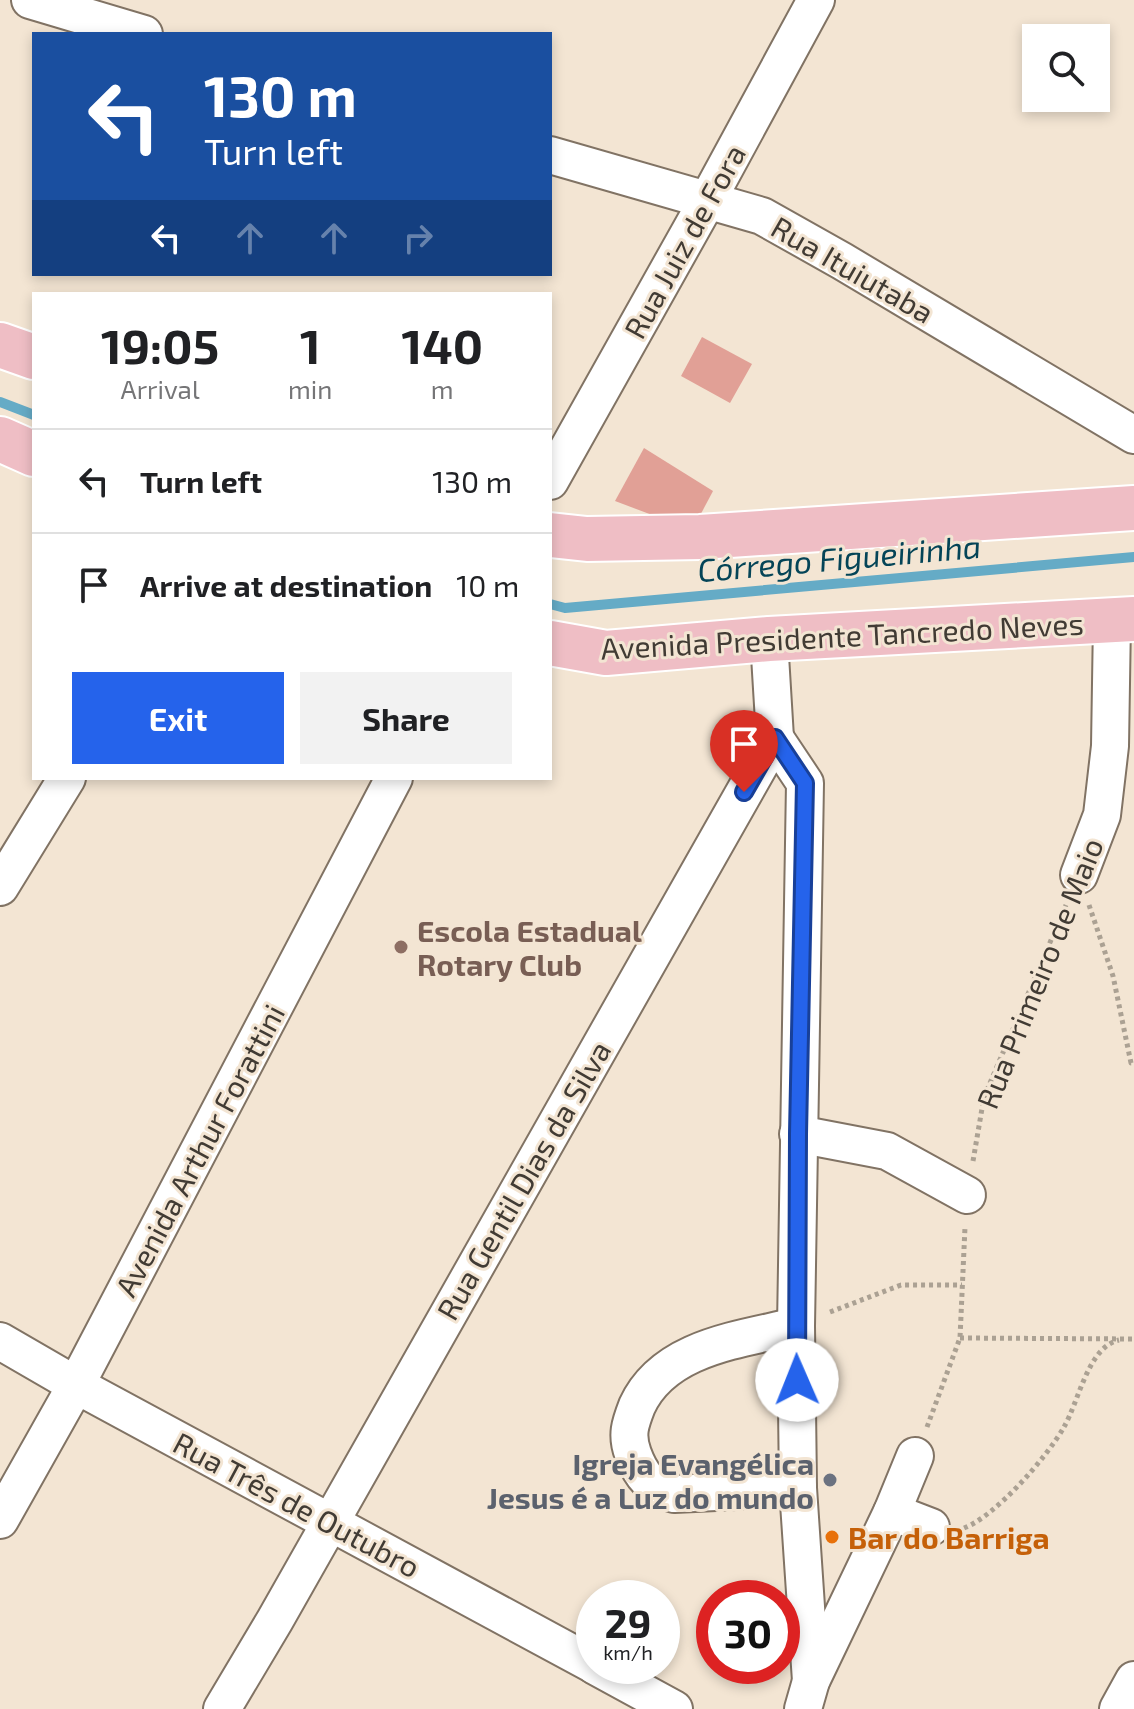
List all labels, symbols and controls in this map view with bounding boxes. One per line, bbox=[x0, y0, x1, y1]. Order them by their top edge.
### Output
map controls bbox=[1022, 24, 1110, 112]
button: search bbox=[1022, 24, 1110, 112]
text: 130 m bbox=[204, 61, 357, 128]
icon: left bbox=[72, 64, 176, 168]
text: Turn left bbox=[204, 129, 343, 172]
street label: Rua Juiz de Fora bbox=[616, 138, 752, 344]
street label: Rua Ituiutaba bbox=[766, 208, 940, 330]
icon: left bbox=[144, 216, 188, 260]
icon: ahead bbox=[228, 216, 272, 260]
icon: ahead bbox=[312, 216, 356, 260]
icon: right bbox=[396, 216, 440, 260]
text: 19:05 bbox=[101, 316, 219, 374]
text: 1 bbox=[300, 316, 321, 374]
text: 140 bbox=[401, 316, 483, 374]
text: Arrival bbox=[120, 373, 200, 404]
text: min bbox=[288, 373, 332, 404]
text: m bbox=[431, 373, 454, 404]
icon: left bbox=[72, 459, 116, 503]
text: Turn left bbox=[140, 463, 262, 499]
text: 130 m bbox=[432, 463, 512, 499]
water label: Córrego Figueirinha bbox=[696, 526, 982, 589]
icon: arrive bbox=[72, 563, 116, 607]
text: Arrive at destination bbox=[140, 567, 432, 603]
text: 10 m bbox=[456, 567, 519, 603]
street label: Avenida Presidente Tancredo Neves bbox=[600, 604, 1084, 666]
button: Exit bbox=[72, 672, 284, 764]
button: Share bbox=[300, 672, 512, 764]
pin bbox=[710, 710, 778, 792]
icon: arrive bbox=[722, 722, 766, 766]
street label: Rua Primeiro de Maio bbox=[968, 833, 1110, 1113]
place label: Escola Estadual Rotary Club bbox=[417, 912, 642, 983]
marker: Escola Estadual Rotary Club bbox=[392, 938, 410, 956]
street label: Avenida Arthur Forattini bbox=[107, 998, 291, 1302]
street label: Rua Gentil Dias da Silva bbox=[428, 1034, 618, 1326]
position arrow bbox=[755, 1338, 839, 1422]
street label: Rua Três de Outubro bbox=[168, 1424, 426, 1584]
place label: Igreja Evangélica Jesus é a Luz do mundo bbox=[487, 1445, 814, 1515]
marker: Igreja Evangélica Jesus é a Luz do mundo bbox=[821, 1471, 839, 1489]
place label: Bar do Barriga bbox=[848, 1519, 1050, 1555]
marker: Bar do Barriga bbox=[823, 1528, 841, 1546]
speed limit sign: 30 bbox=[696, 1580, 800, 1684]
text: 29 bbox=[605, 1598, 651, 1646]
text: km/h bbox=[603, 1640, 653, 1664]

